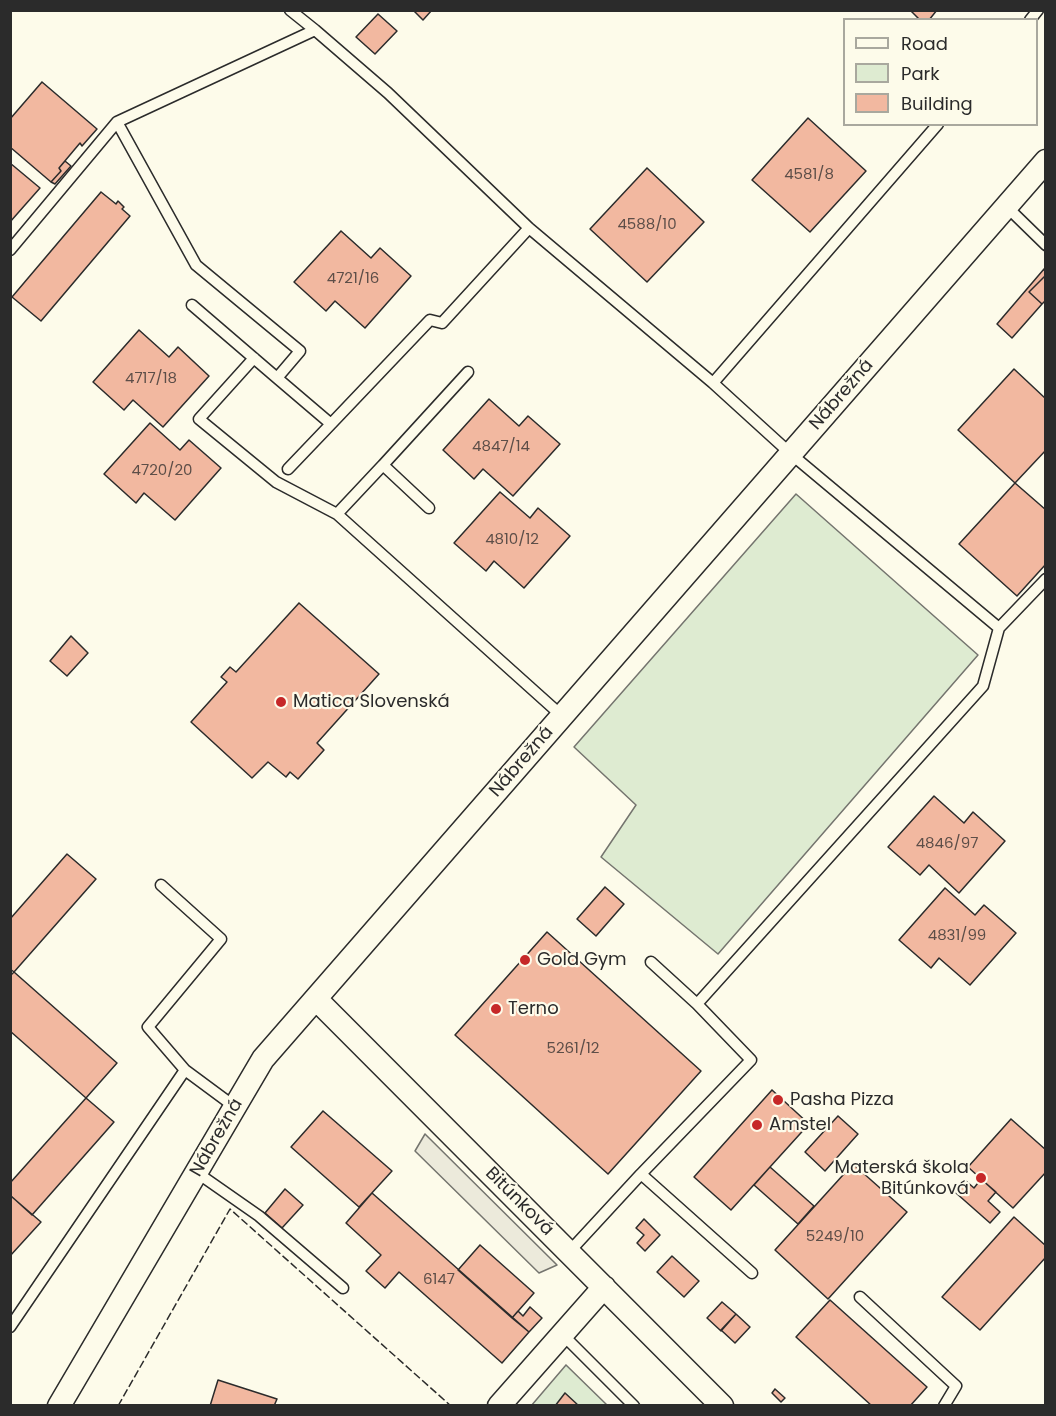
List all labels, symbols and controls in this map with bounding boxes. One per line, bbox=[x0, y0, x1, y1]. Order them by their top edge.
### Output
legend bbox=[843, 18, 1038, 126]
text: Road bbox=[901, 31, 948, 56]
text: Park bbox=[901, 61, 940, 86]
text: Building bbox=[901, 91, 973, 116]
house number: 4581/8 bbox=[784, 166, 834, 184]
house number: 4588/10 bbox=[617, 216, 677, 234]
house number: 4721/16 bbox=[327, 270, 379, 288]
street label: Nábrežná bbox=[805, 355, 879, 435]
house number: 4717/18 bbox=[125, 370, 177, 388]
house number: 4847/14 bbox=[472, 438, 530, 456]
house number: 4720/20 bbox=[132, 462, 192, 480]
house number: 4810/12 bbox=[485, 531, 539, 549]
place label: Matica Slovenská bbox=[293, 691, 450, 713]
marker: Matica Slovenská bbox=[274, 695, 288, 709]
street label: Nábrežná bbox=[485, 722, 559, 802]
house number: 4846/97 bbox=[916, 835, 978, 853]
house number: 4831/99 bbox=[928, 927, 986, 945]
place label: Gold Gym bbox=[537, 949, 627, 971]
marker: Gold Gym bbox=[518, 953, 532, 967]
place label: Terno bbox=[508, 998, 559, 1020]
marker: Terno bbox=[489, 1002, 503, 1016]
house number: 5261/12 bbox=[547, 1040, 599, 1058]
place label: Pasha Pizza bbox=[790, 1089, 894, 1111]
marker: Pasha Pizza bbox=[771, 1093, 785, 1107]
street label: Nábrežná bbox=[186, 1095, 248, 1181]
place label: Amstel bbox=[769, 1114, 831, 1136]
marker: Amstel bbox=[750, 1118, 764, 1132]
place label: Materská škola Bitúnková bbox=[834, 1157, 969, 1200]
street label: Bitúnková bbox=[480, 1163, 558, 1241]
marker: Materská škola Bitúnková bbox=[974, 1171, 988, 1185]
house number: 5249/10 bbox=[806, 1228, 864, 1246]
house number: 6147 bbox=[423, 1271, 455, 1289]

